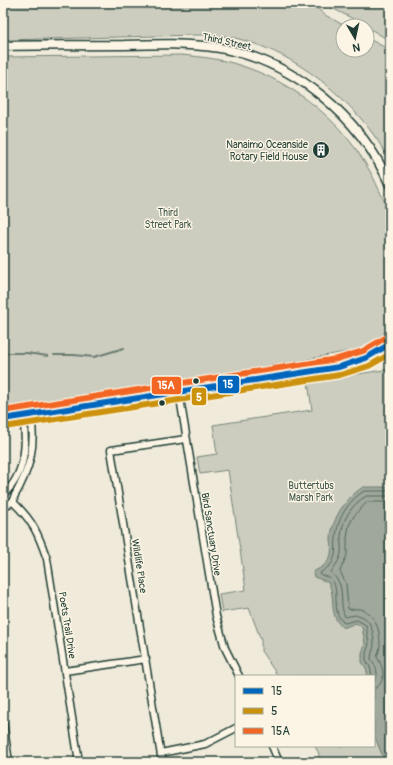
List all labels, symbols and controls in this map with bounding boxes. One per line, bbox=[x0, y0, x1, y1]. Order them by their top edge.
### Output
north arrow bbox=[335, 18, 375, 58]
street label: Third Street bbox=[201, 31, 253, 53]
text: N bbox=[351, 40, 361, 54]
place label: Nanaimo Oceanside Rotary Field House bbox=[226, 139, 308, 163]
building icon: Nanaimo Oceanside Rotary Field House bbox=[311, 140, 331, 160]
park label: Third Street Park bbox=[145, 207, 192, 231]
line badge: 15 bbox=[217, 375, 240, 394]
line badge: 15A bbox=[151, 376, 182, 395]
unlabelled marker bbox=[191, 376, 201, 386]
text: 15 bbox=[223, 378, 233, 391]
text: 15A bbox=[157, 379, 176, 392]
line badge: 5 bbox=[191, 387, 207, 406]
text: 5 bbox=[196, 391, 202, 404]
unlabelled marker bbox=[157, 398, 167, 408]
park label: Buttertubs Marsh Park bbox=[288, 480, 334, 504]
street label: Bird Sanctuary Drive bbox=[199, 492, 224, 577]
street label: Wildlife Place bbox=[129, 538, 149, 594]
street label: Poets Trail Drive bbox=[56, 591, 78, 660]
legend bbox=[235, 675, 375, 747]
text: 15 bbox=[271, 684, 282, 699]
text: 5 bbox=[271, 704, 278, 719]
text: 15A bbox=[271, 724, 290, 739]

